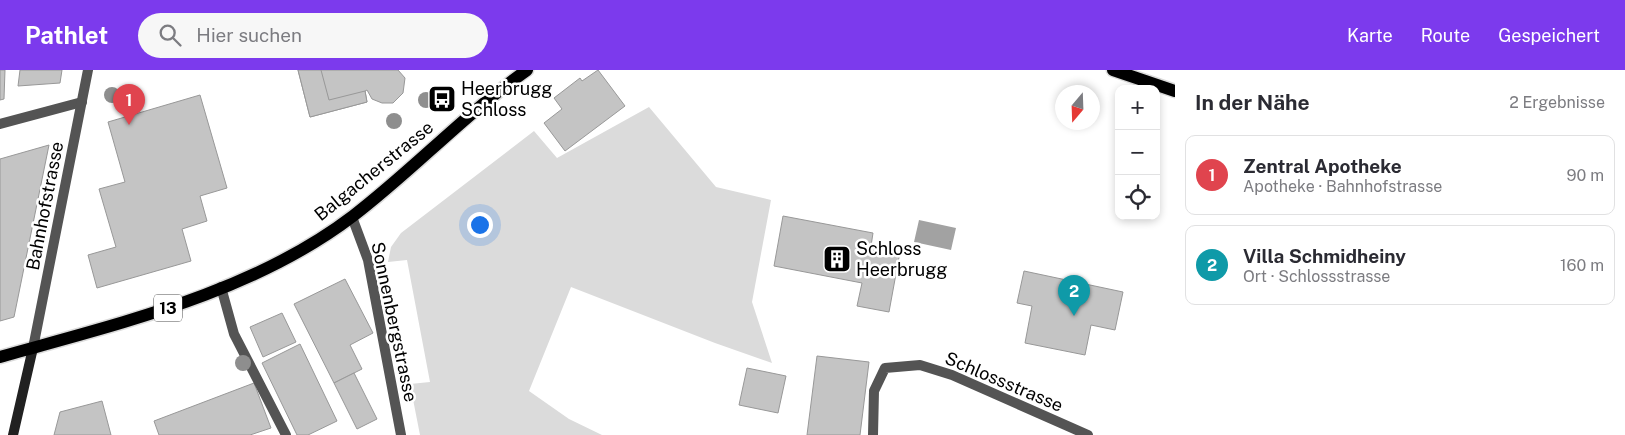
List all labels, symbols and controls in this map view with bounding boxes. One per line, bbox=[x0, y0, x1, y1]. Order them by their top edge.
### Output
search box bbox=[138, 13, 488, 58]
text: Pathlet bbox=[25, 21, 108, 49]
icon: search bbox=[156, 21, 184, 49]
text: Hier suchen bbox=[196, 24, 302, 46]
text: Karte bbox=[1347, 25, 1393, 46]
text: Route bbox=[1421, 25, 1470, 46]
text: Gespeichert bbox=[1498, 25, 1600, 46]
place label: Heerbrugg Schloss bbox=[461, 78, 552, 120]
pin: 1 bbox=[113, 84, 145, 125]
bus stop icon: Heerbrugg Schloss bbox=[427, 84, 457, 114]
north arrow bbox=[1055, 85, 1100, 130]
map controls bbox=[1115, 85, 1160, 220]
button: + bbox=[1115, 85, 1160, 130]
text: In der Nähe bbox=[1195, 90, 1310, 115]
text: 2 Ergebnisse bbox=[1509, 93, 1605, 112]
street label: Balgacherstrasse bbox=[310, 116, 437, 225]
button: − bbox=[1115, 130, 1160, 175]
street label: Bahnhofstrasse bbox=[22, 140, 67, 272]
text: Zentral Apotheke bbox=[1243, 155, 1402, 177]
text: 1 bbox=[1209, 166, 1215, 185]
text: 90 m bbox=[1567, 166, 1604, 185]
button: locate bbox=[1115, 175, 1160, 220]
text: Apotheke · Bahnhofstrasse bbox=[1243, 177, 1442, 196]
your location bbox=[467, 212, 493, 238]
place label: Schloss Heerbrugg bbox=[856, 238, 947, 280]
street label: Sonnenbergstrasse bbox=[367, 240, 422, 404]
building icon: Schloss Heerbrugg bbox=[822, 244, 852, 274]
text: Villa Schmidheiny bbox=[1243, 245, 1406, 267]
text: 2 bbox=[1207, 256, 1217, 275]
text: 160 m bbox=[1560, 256, 1604, 275]
text: Ort · Schlossstrasse bbox=[1243, 267, 1390, 286]
pin: 2 bbox=[1058, 275, 1090, 316]
road number: 13 bbox=[154, 294, 182, 322]
street label: Schlossstrasse bbox=[942, 347, 1066, 416]

